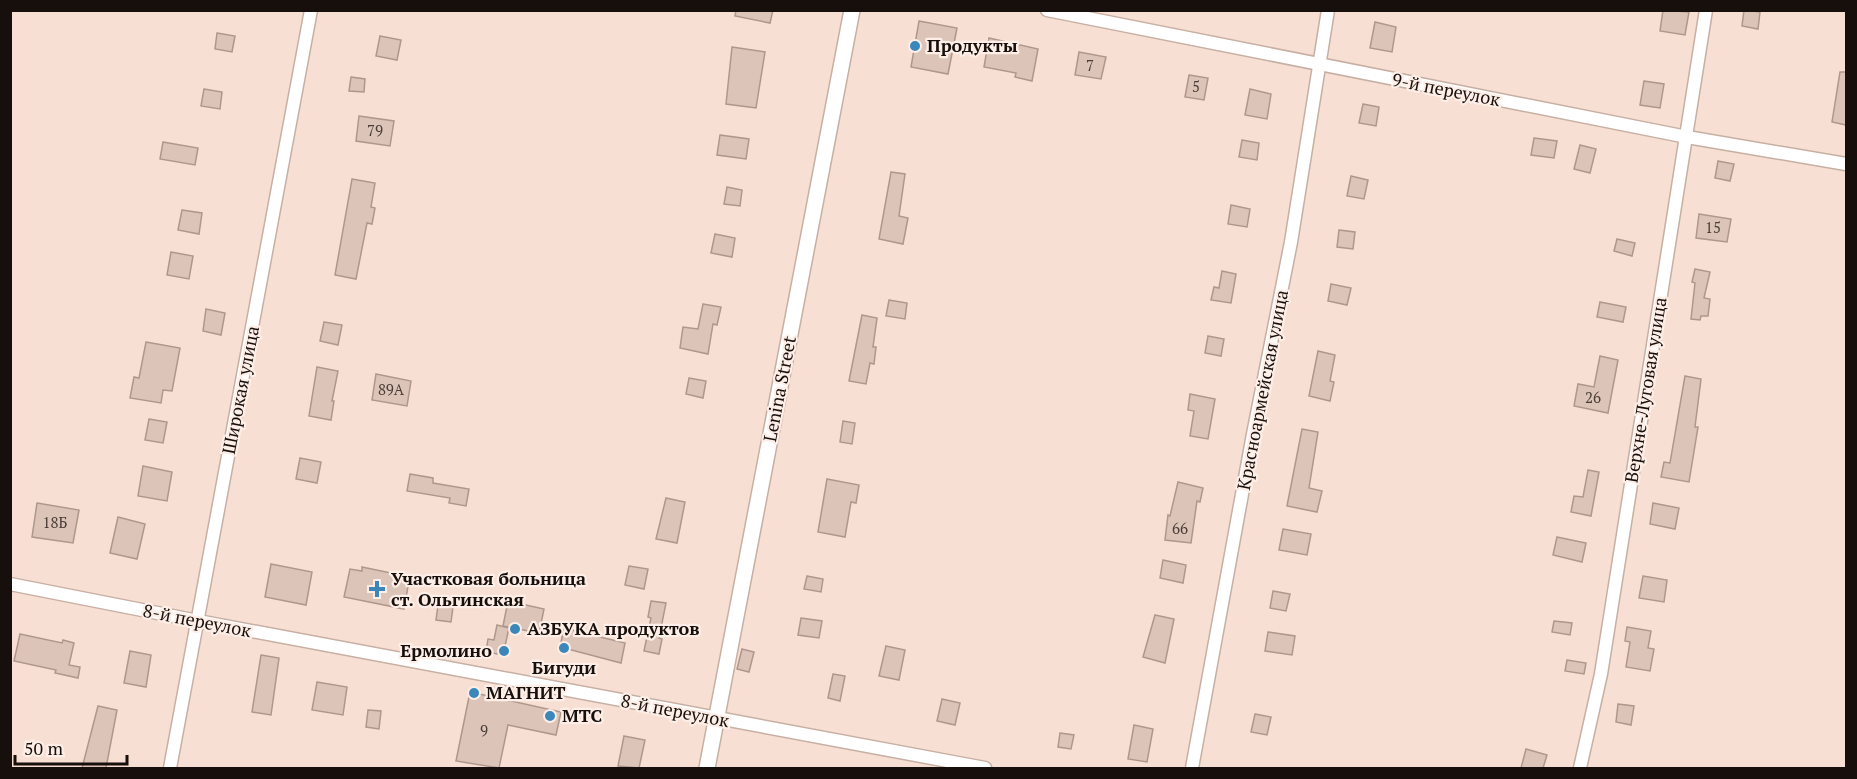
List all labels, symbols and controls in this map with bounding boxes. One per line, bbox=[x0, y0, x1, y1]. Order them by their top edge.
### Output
place label: Продукты bbox=[927, 33, 1018, 57]
marker: Продукты bbox=[908, 39, 922, 53]
house number: 7 bbox=[1086, 55, 1094, 75]
street label: 9-й переулок bbox=[1390, 67, 1503, 111]
house number: 5 bbox=[1192, 76, 1200, 96]
house number: 79 bbox=[367, 120, 383, 140]
house number: 15 bbox=[1705, 217, 1721, 237]
street label: Красноармейская улица bbox=[1231, 288, 1293, 492]
street label: Верхне-Луговая улица bbox=[1618, 295, 1672, 484]
street label: Широкая улица bbox=[216, 324, 264, 456]
street label: Lenina Street bbox=[757, 334, 801, 444]
house number: 89А bbox=[378, 379, 405, 399]
house number: 26 bbox=[1585, 387, 1601, 407]
house number: 18Б bbox=[43, 512, 68, 532]
house number: 66 bbox=[1172, 518, 1188, 538]
place label: Участковая больница ст. Ольгинская bbox=[391, 566, 586, 611]
marker: Участковая больница ст. Ольгинская bbox=[368, 580, 386, 598]
street label: 8-й переулок bbox=[141, 598, 254, 642]
place label: АЗБУКА продуктов bbox=[527, 616, 700, 640]
marker: АЗБУКА продуктов bbox=[508, 622, 522, 636]
place label: Ермолино bbox=[400, 638, 492, 662]
marker: Бигуди bbox=[557, 641, 571, 655]
marker: Ермолино bbox=[497, 644, 511, 658]
place label: Бигуди bbox=[532, 655, 596, 679]
place label: МАГНИТ bbox=[486, 680, 566, 704]
marker: МАГНИТ bbox=[467, 686, 481, 700]
street label: 8-й переулок bbox=[619, 688, 732, 732]
place label: МТС bbox=[562, 703, 602, 727]
marker: МТС bbox=[543, 709, 557, 723]
house number: 9 bbox=[480, 720, 488, 740]
scale bar bbox=[15, 728, 128, 766]
text: 50 m bbox=[24, 736, 64, 760]

